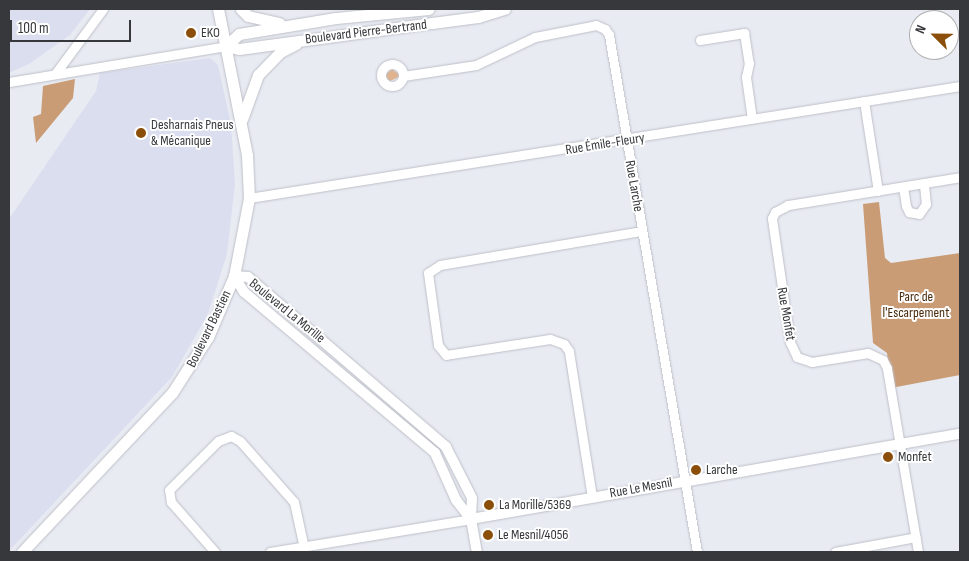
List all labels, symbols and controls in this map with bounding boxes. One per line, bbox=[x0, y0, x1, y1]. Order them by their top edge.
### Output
scale bar bbox=[12, 10, 134, 42]
north arrow bbox=[909, 10, 959, 60]
street label: Boulevard Pierre-Bertrand bbox=[304, 16, 428, 48]
text: 100 m bbox=[18, 19, 49, 38]
text: N bbox=[911, 23, 930, 36]
place label: EKO bbox=[201, 25, 220, 41]
marker: EKO bbox=[185, 27, 197, 39]
place label: Desharnais Pneus & Mécanique bbox=[151, 117, 234, 150]
marker: Desharnais Pneus & Mécanique bbox=[135, 127, 147, 139]
street label: Rue Émile-Fleury bbox=[564, 129, 646, 159]
street label: Rue Larche bbox=[621, 159, 647, 213]
street label: Boulevard La Morille bbox=[246, 275, 328, 347]
street label: Rue Monfet bbox=[773, 286, 799, 342]
street label: Boulevard Bastien bbox=[183, 288, 235, 370]
park label: Parc de l'Escarpement bbox=[883, 289, 949, 322]
place label: Monfet bbox=[898, 449, 932, 465]
marker: Monfet bbox=[882, 451, 894, 463]
place label: Larche bbox=[706, 462, 738, 478]
marker: Larche bbox=[690, 464, 702, 476]
street label: Rue Le Mesnil bbox=[608, 474, 674, 502]
place label: La Morille/5369 bbox=[499, 497, 571, 513]
marker: La Morille/5369 bbox=[483, 499, 495, 511]
place label: Le Mesnil/4056 bbox=[498, 527, 568, 543]
marker: Le Mesnil/4056 bbox=[482, 529, 494, 541]

